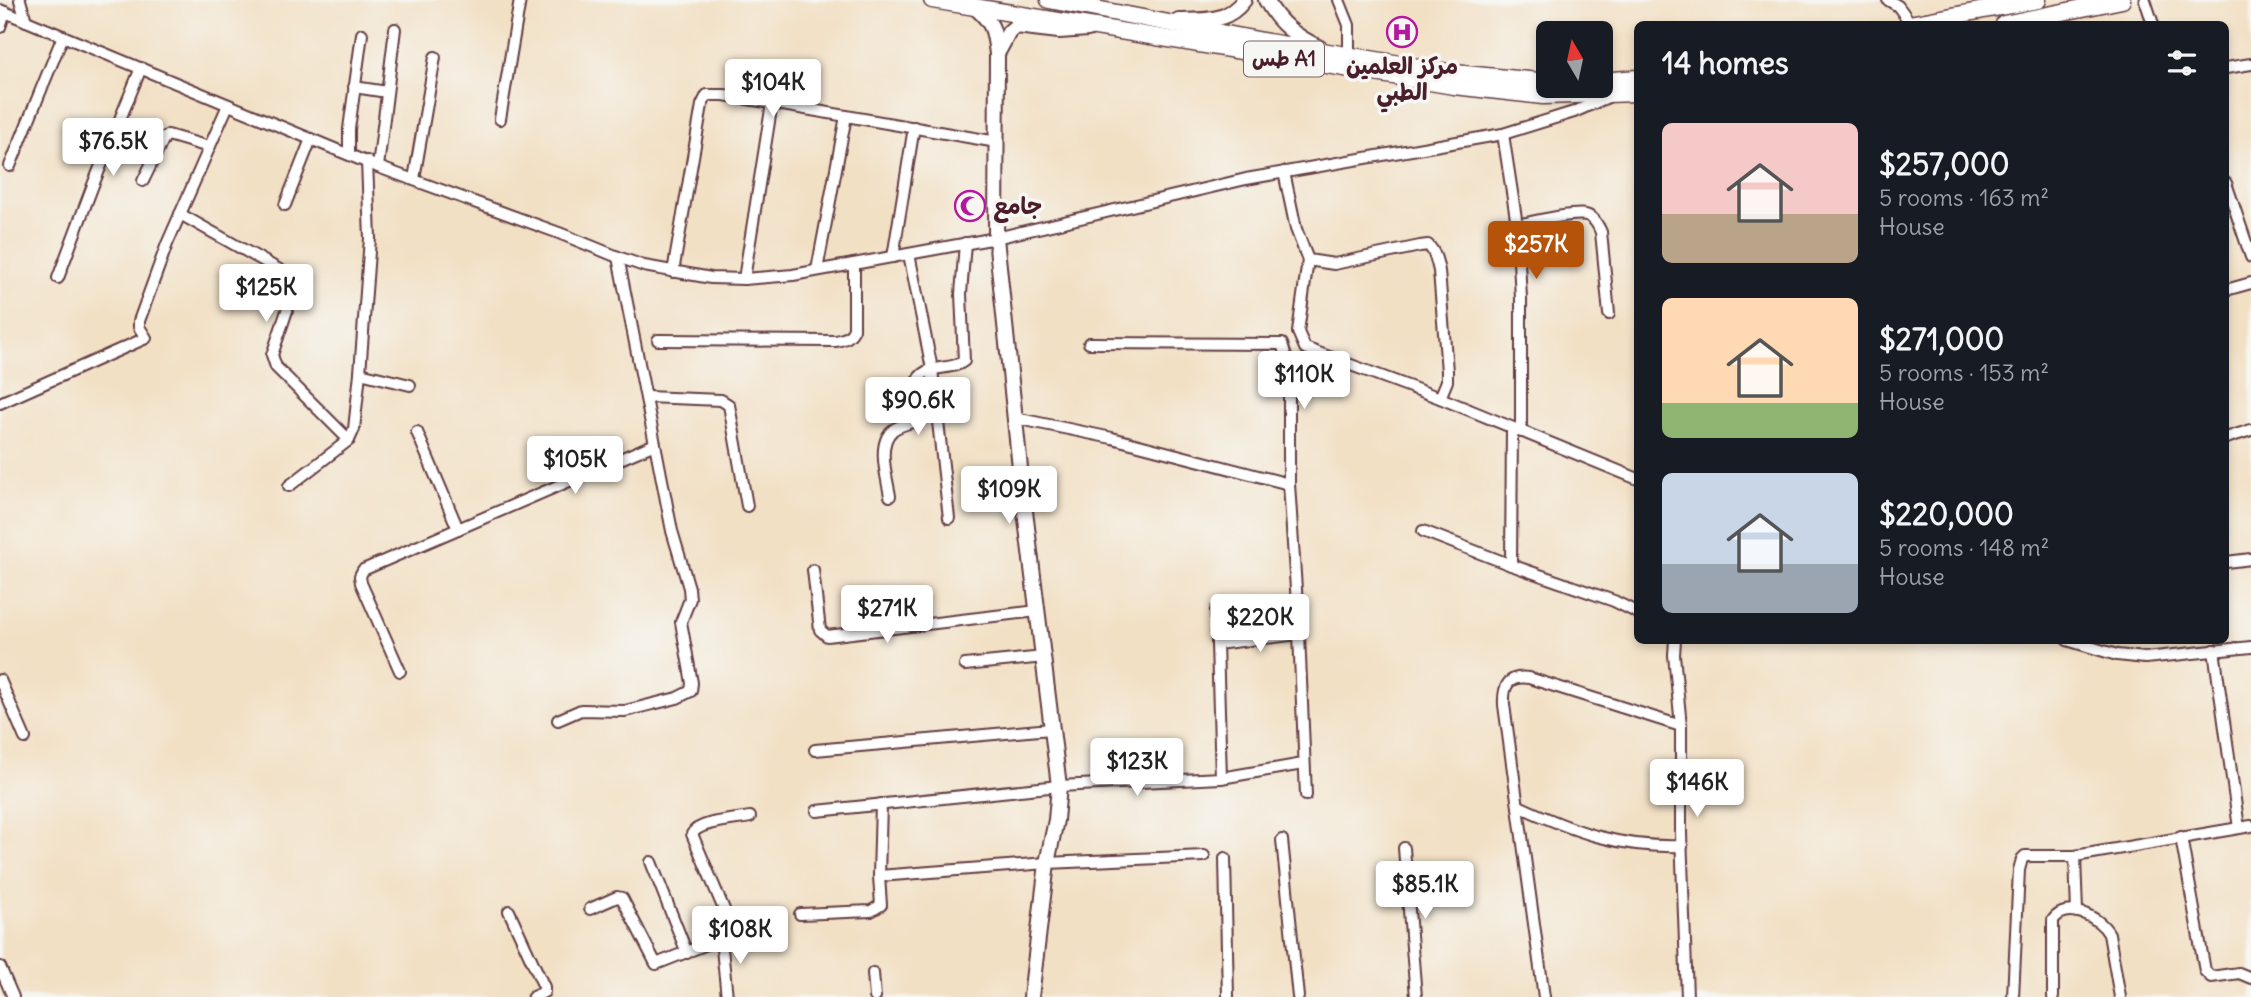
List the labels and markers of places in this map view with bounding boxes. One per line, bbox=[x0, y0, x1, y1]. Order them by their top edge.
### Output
hospital icon: مركز العلمين الطبي bbox=[1385, 15, 1419, 49]
place label: مركز العلمين الطبي bbox=[1346, 51, 1458, 113]
pin: $104K bbox=[724, 60, 822, 119]
pin: $76.5K bbox=[56, 118, 170, 178]
mosque icon: جامع bbox=[953, 189, 987, 223]
place label: جامع bbox=[993, 191, 1042, 223]
pin: $257K bbox=[1487, 222, 1585, 281]
pin: $125K bbox=[217, 264, 315, 324]
pin: $110K bbox=[1255, 352, 1353, 411]
pin: $90.6K bbox=[861, 378, 975, 437]
pin: $105K bbox=[526, 436, 624, 496]
pin: $109K bbox=[960, 466, 1058, 526]
pin: $271K bbox=[838, 586, 936, 645]
pin: $220K bbox=[1211, 594, 1309, 654]
pin: $123K bbox=[1088, 738, 1186, 798]
pin: $146K bbox=[1648, 760, 1746, 819]
pin: $85.1K bbox=[1368, 862, 1482, 921]
pin: $108K bbox=[691, 906, 789, 966]

